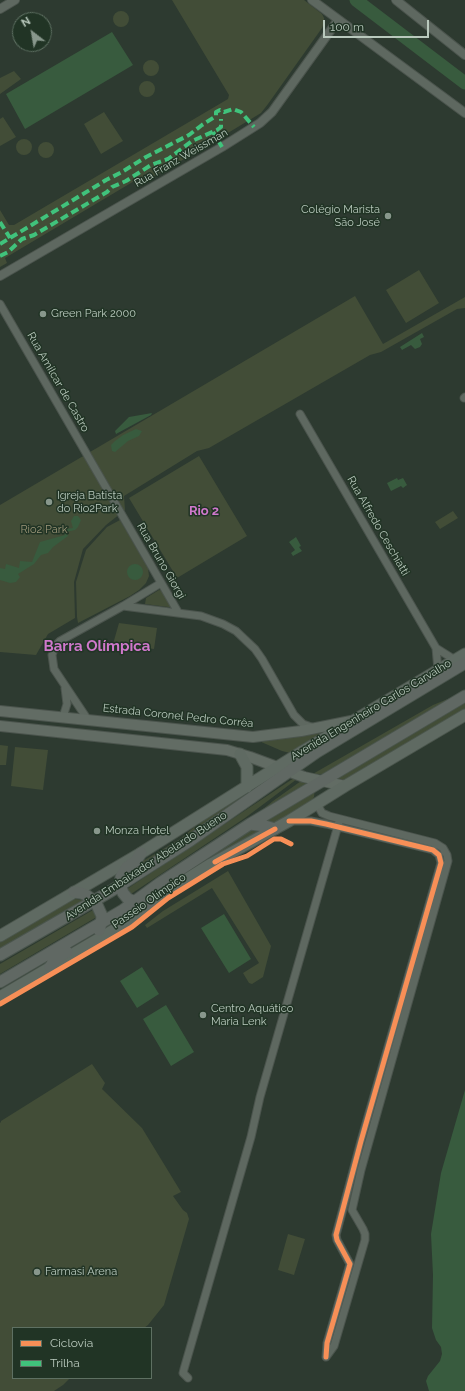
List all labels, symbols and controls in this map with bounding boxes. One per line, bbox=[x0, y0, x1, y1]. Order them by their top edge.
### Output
north arrow bbox=[12, 12, 52, 52]
scale bar bbox=[325, 12, 431, 38]
text: N bbox=[19, 14, 33, 30]
text: 100 m bbox=[330, 20, 364, 34]
street label: Rua Franz Weissman bbox=[132, 126, 230, 190]
place label: Colégio Marista São José bbox=[301, 203, 380, 229]
marker: Colégio Marista São José bbox=[383, 211, 393, 221]
place label: Green Park 2000 bbox=[51, 307, 136, 321]
marker: Green Park 2000 bbox=[38, 309, 48, 319]
street label: Rua Amilcar de Castro bbox=[24, 330, 92, 434]
street label: Rua Alfredo Ceschiatti bbox=[344, 474, 412, 578]
place label: Igreja Batista do Rio2Park bbox=[57, 489, 122, 515]
marker: Igreja Batista do Rio2Park bbox=[44, 497, 54, 507]
district label: Rio 2 bbox=[189, 503, 219, 519]
street label: Rua Bruno Giorgi bbox=[134, 521, 188, 601]
park label: Rio2 Park bbox=[20, 523, 68, 537]
district label: Barra Olímpica bbox=[44, 637, 150, 655]
street label: Avenida Engenheiro Carlos Carvalho bbox=[288, 657, 454, 763]
street label: Estrada Coronel Pedro Corrêa bbox=[102, 702, 254, 730]
street label: Avenida Embaixador Abelardo Bueno bbox=[63, 809, 229, 923]
place label: Monza Hotel bbox=[105, 824, 169, 838]
marker: Monza Hotel bbox=[92, 826, 102, 836]
street label: Passeio Olímpico bbox=[110, 871, 188, 931]
place label: Centro Aquático Maria Lenk bbox=[211, 1002, 293, 1028]
marker: Centro Aquático Maria Lenk bbox=[198, 1010, 208, 1020]
place label: Farmasi Arena bbox=[45, 1265, 117, 1279]
marker: Farmasi Arena bbox=[32, 1267, 42, 1277]
legend bbox=[12, 1327, 152, 1379]
text: Ciclovia bbox=[50, 1336, 93, 1350]
text: Trilha bbox=[50, 1356, 80, 1370]

